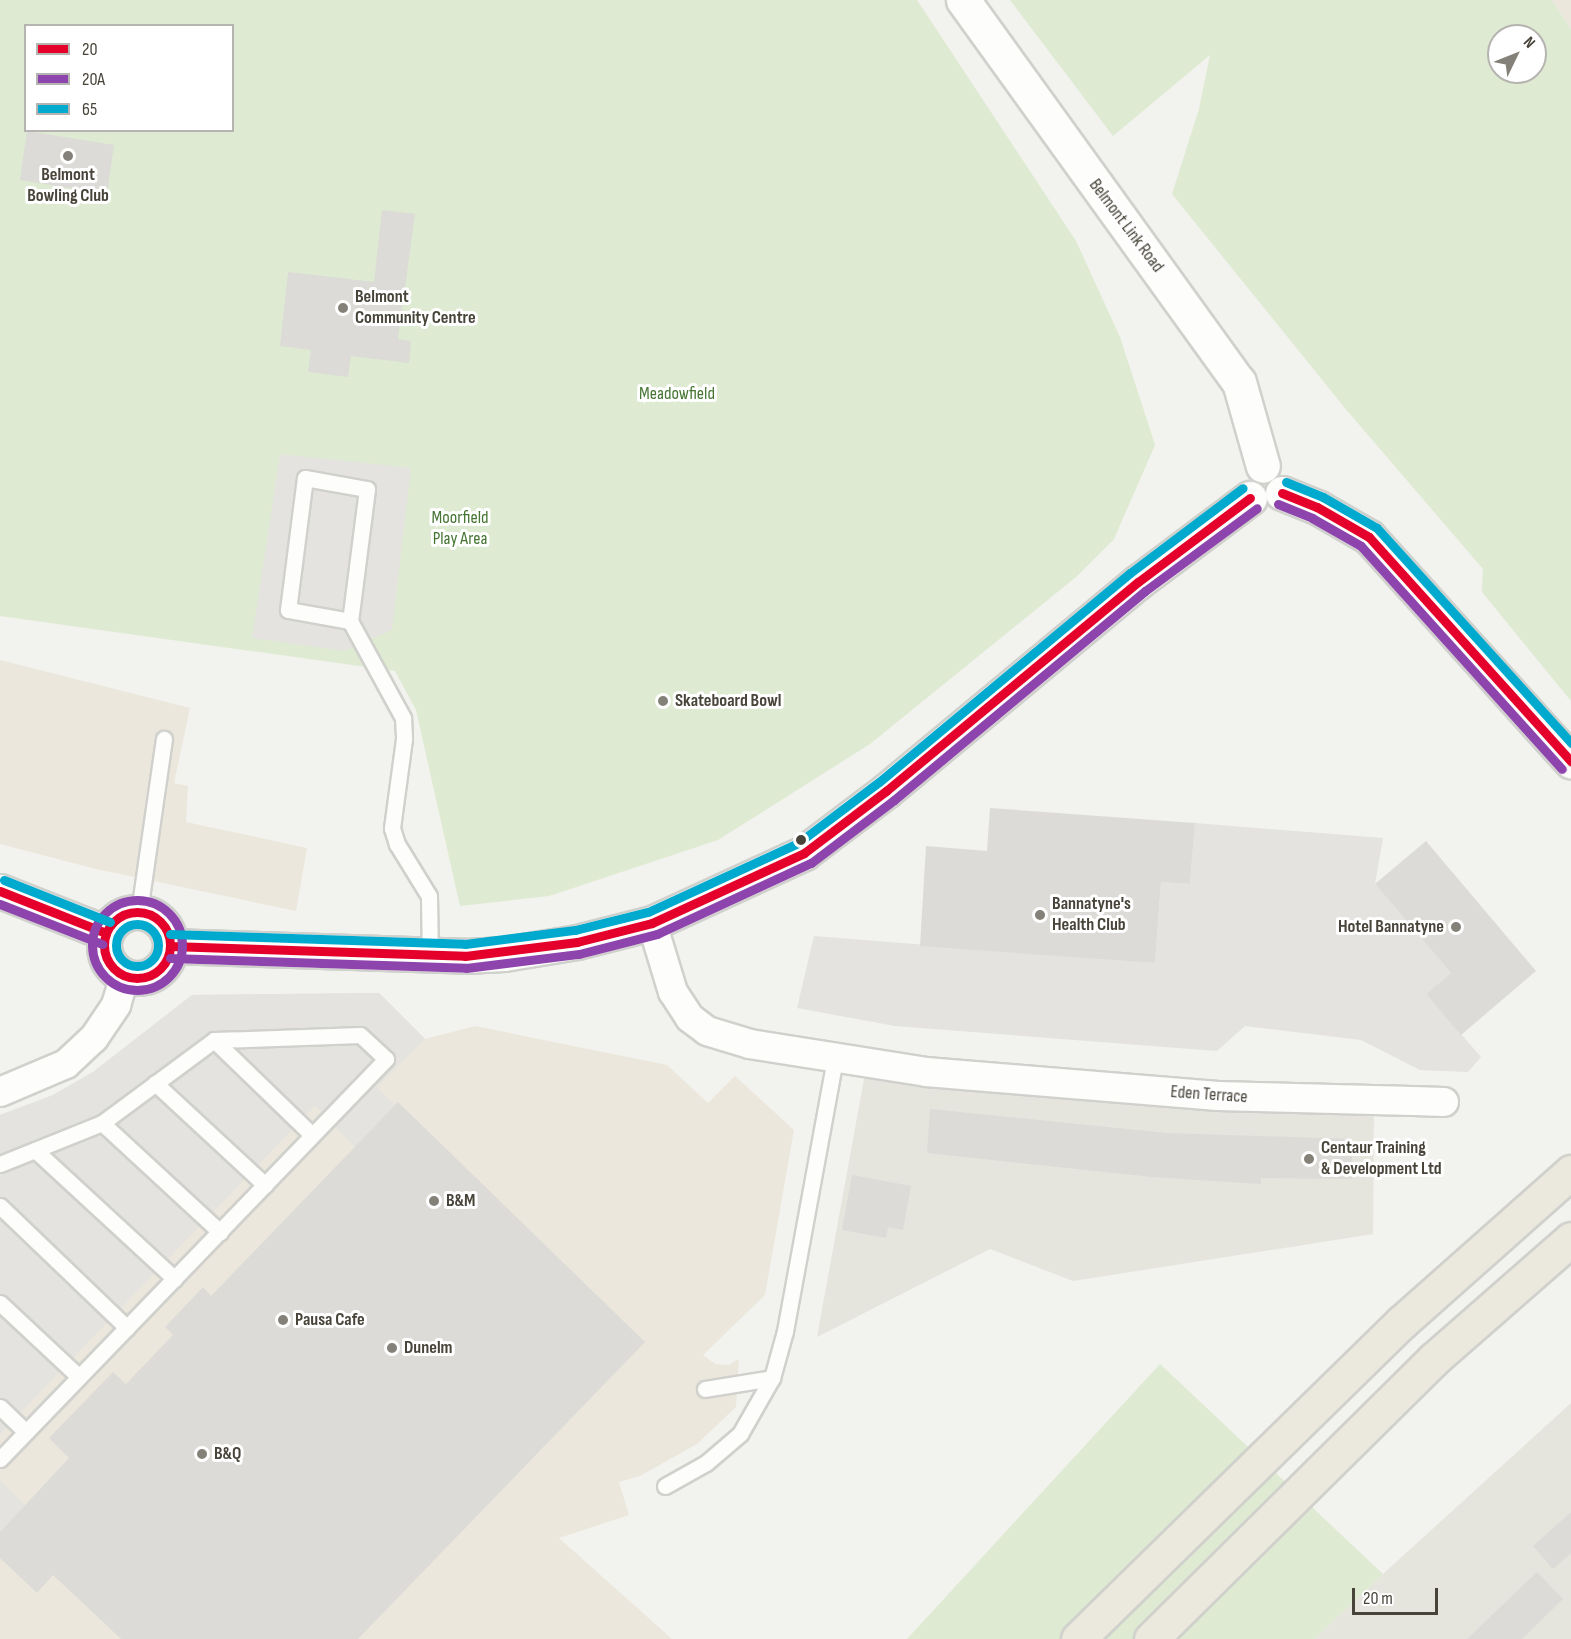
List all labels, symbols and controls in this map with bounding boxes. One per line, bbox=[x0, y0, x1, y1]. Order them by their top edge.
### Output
legend bbox=[24, 24, 234, 132]
north arrow bbox=[1487, 24, 1547, 84]
text: N bbox=[1519, 33, 1539, 52]
text: 20 bbox=[82, 39, 97, 60]
text: 20A bbox=[82, 69, 105, 90]
text: 65 bbox=[82, 99, 97, 120]
marker: Belmont Bowling Club bbox=[61, 149, 75, 163]
place label: Belmont Bowling Club bbox=[27, 165, 109, 207]
street label: Belmont Link Road bbox=[1084, 175, 1168, 277]
place label: Belmont Community Centre bbox=[355, 287, 476, 330]
marker: Belmont Community Centre bbox=[336, 301, 350, 315]
park label: Meadowfield bbox=[639, 383, 715, 405]
park label: Moorfield Play Area bbox=[432, 508, 488, 550]
place label: Skateboard Bowl bbox=[675, 690, 781, 712]
marker: Skateboard Bowl bbox=[656, 694, 670, 708]
unlabelled marker bbox=[795, 834, 807, 846]
place label: Bannatyne's Health Club bbox=[1052, 894, 1131, 936]
marker: Bannatyne's Health Club bbox=[1033, 908, 1047, 922]
place label: Hotel Bannatyne bbox=[1338, 916, 1444, 938]
marker: Hotel Bannatyne bbox=[1449, 920, 1463, 934]
street label: Eden Terrace bbox=[1170, 1082, 1248, 1108]
place label: Centaur Training & Development Ltd bbox=[1321, 1138, 1442, 1180]
marker: Centaur Training & Development Ltd bbox=[1302, 1152, 1316, 1166]
place label: B&M bbox=[446, 1190, 475, 1212]
marker: B&M bbox=[427, 1194, 441, 1208]
place label: Pausa Cafe bbox=[295, 1309, 365, 1331]
marker: Pausa Cafe bbox=[276, 1313, 290, 1327]
place label: Dunelm bbox=[404, 1337, 452, 1359]
marker: Dunelm bbox=[385, 1341, 399, 1355]
place label: B&Q bbox=[214, 1443, 241, 1465]
marker: B&Q bbox=[195, 1447, 209, 1461]
scale bar bbox=[1355, 1576, 1440, 1614]
text: 20 m bbox=[1363, 1588, 1393, 1609]

